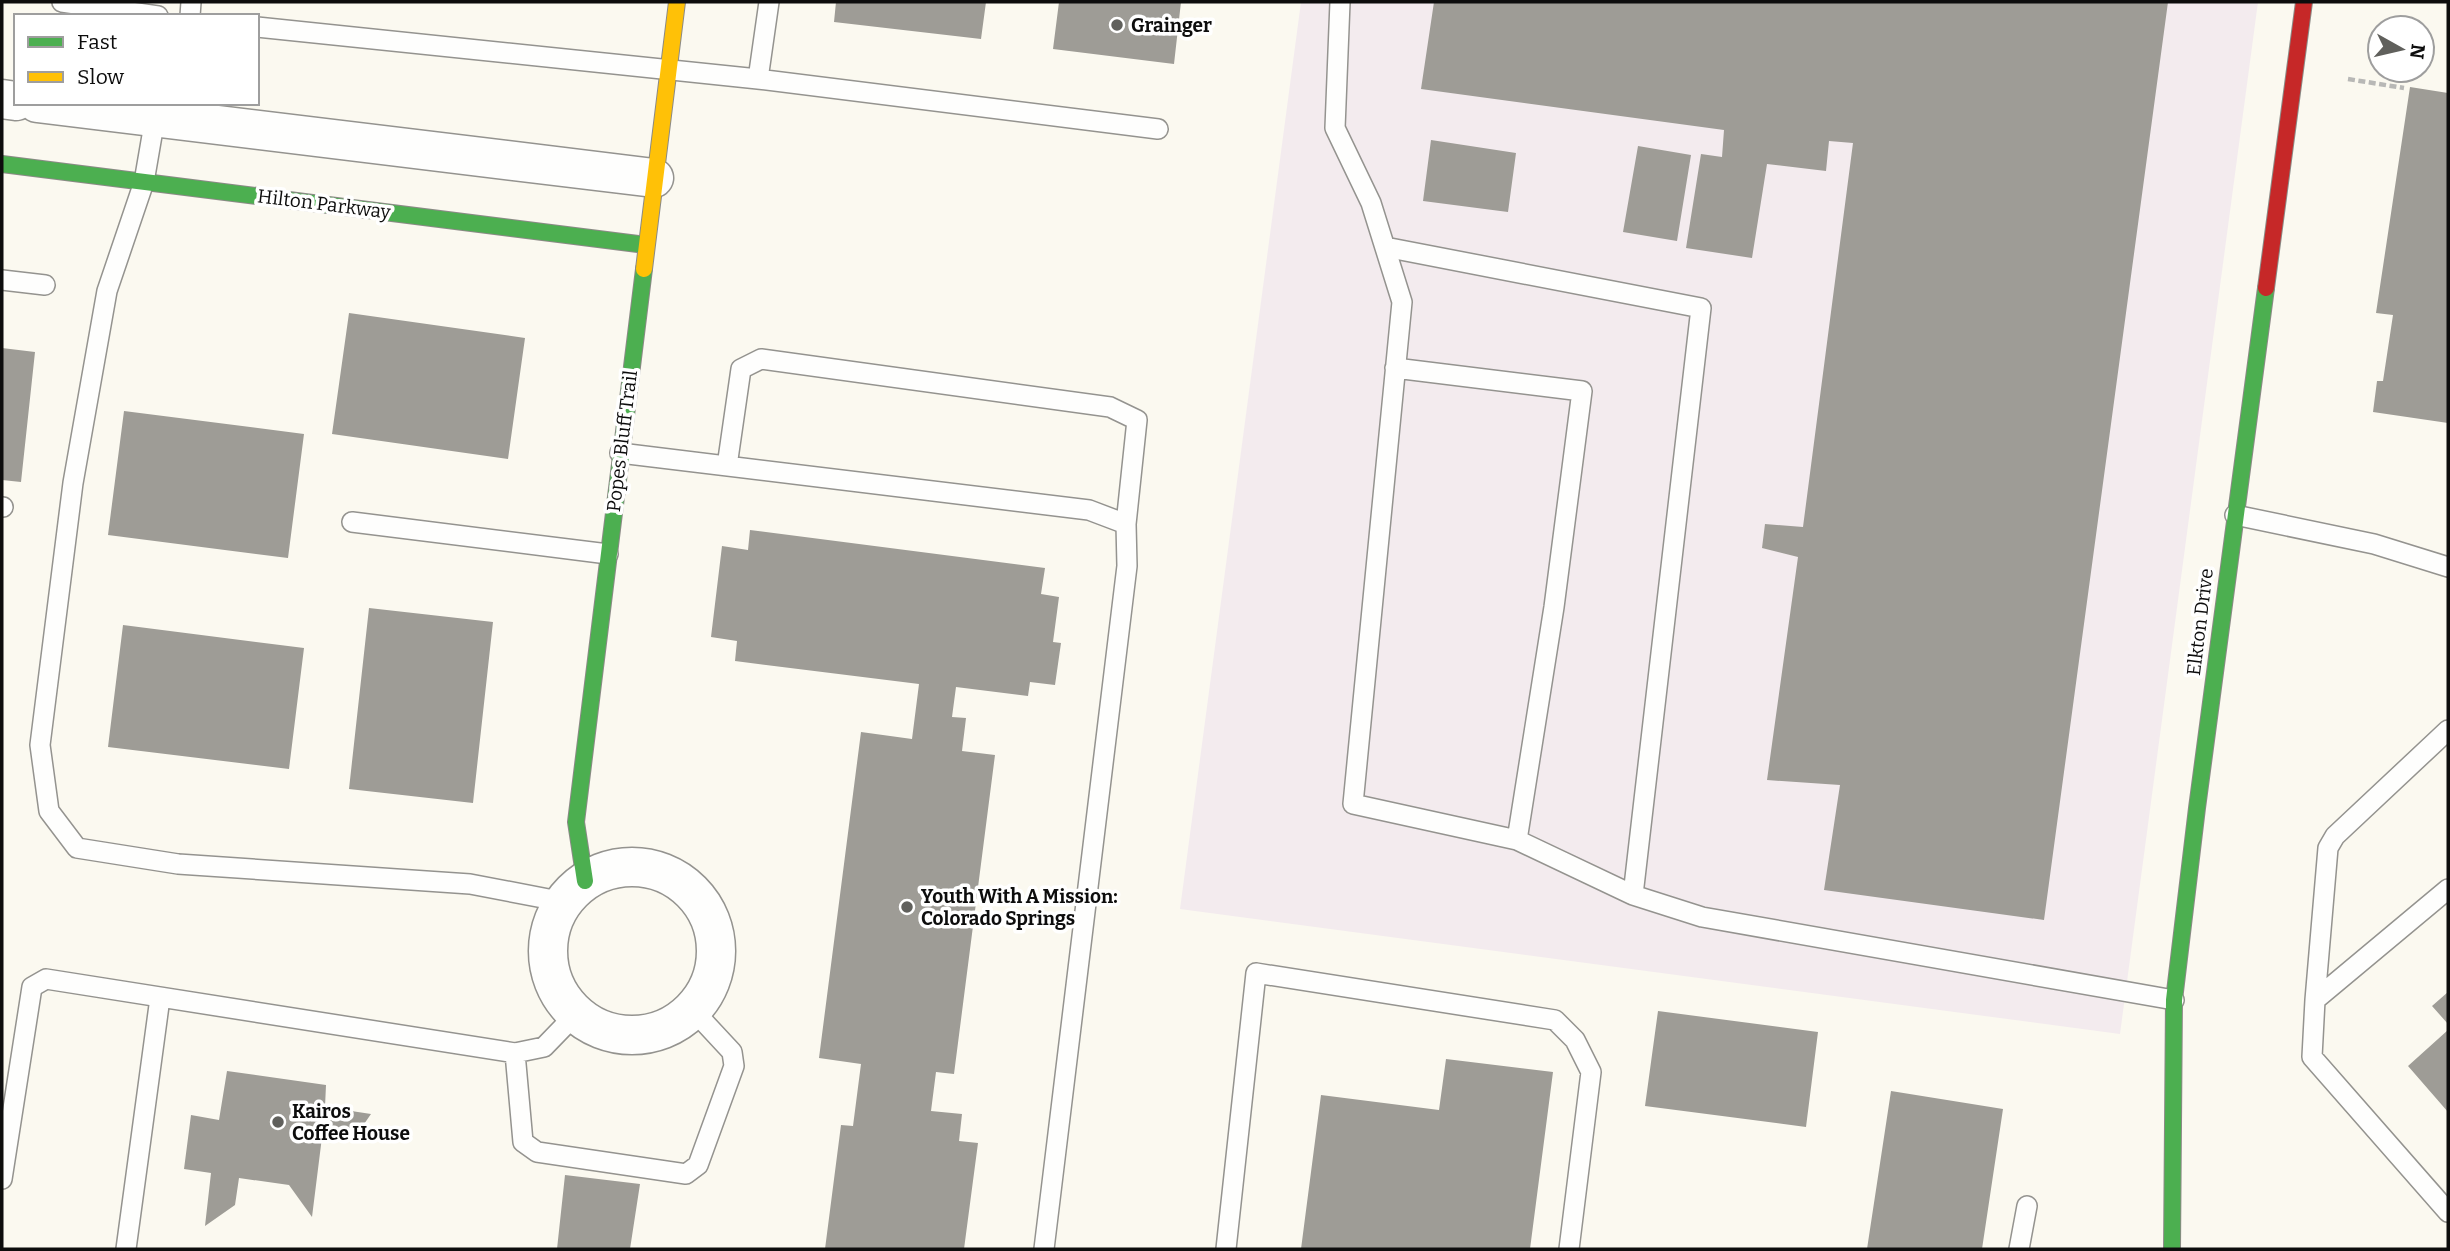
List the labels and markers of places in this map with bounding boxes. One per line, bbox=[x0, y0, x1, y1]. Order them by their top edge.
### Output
place label: Grainger bbox=[1131, 14, 1212, 37]
marker: Grainger bbox=[1109, 17, 1125, 33]
place label: Youth With A Mission: Colorado Springs bbox=[921, 885, 1118, 930]
marker: Youth With A Mission: Colorado Springs bbox=[899, 899, 915, 915]
place label: Kairos Coffee House bbox=[292, 1100, 410, 1145]
marker: Kairos Coffee House bbox=[270, 1114, 286, 1130]

